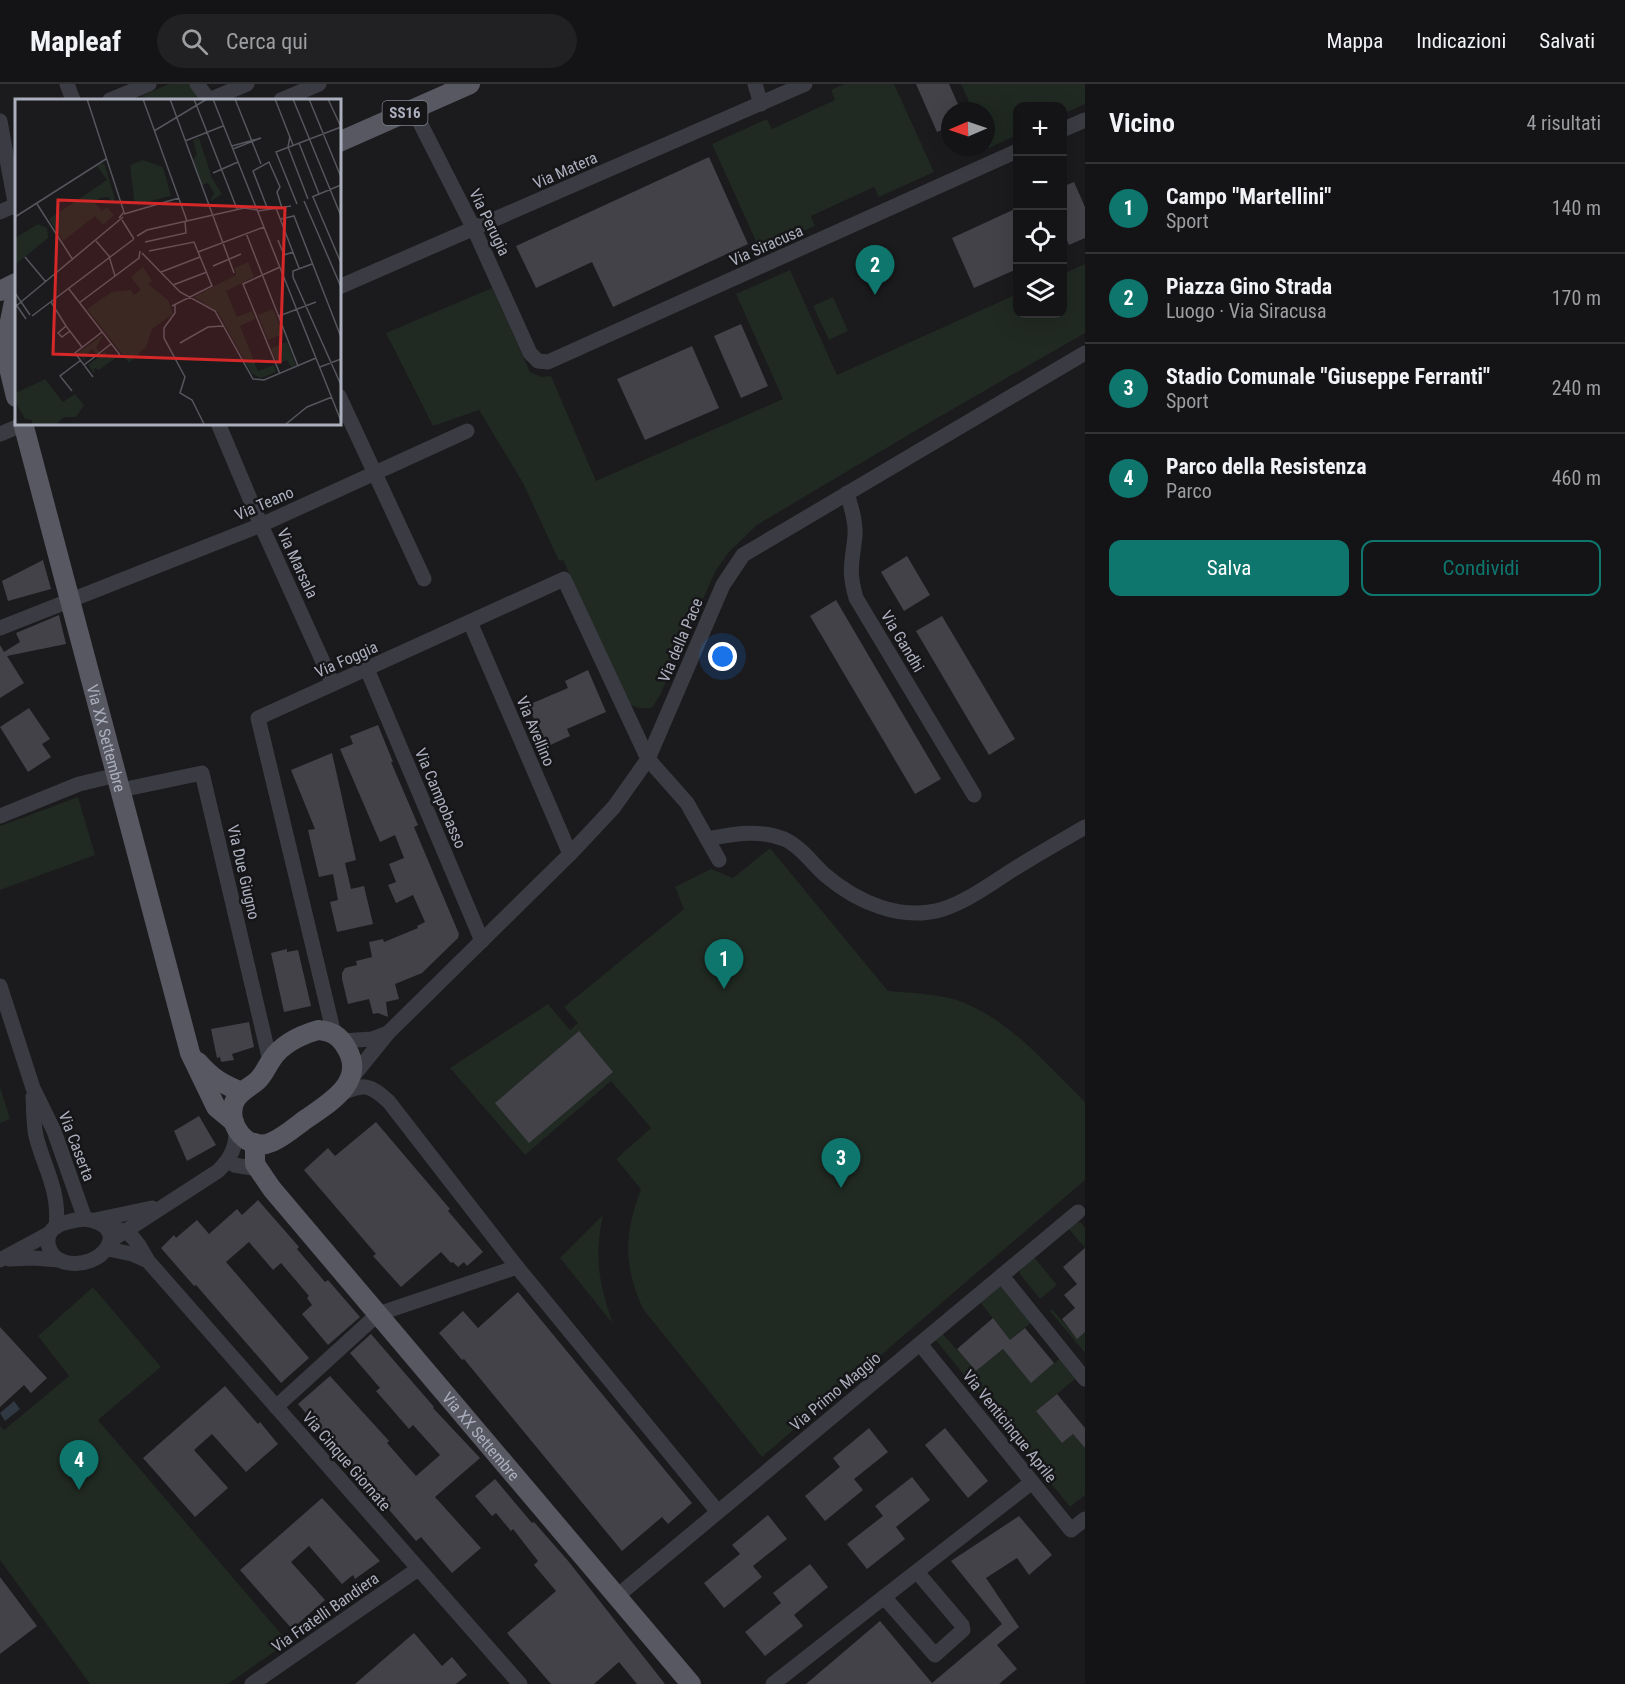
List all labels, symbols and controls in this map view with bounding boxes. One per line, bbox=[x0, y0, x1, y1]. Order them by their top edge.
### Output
search box bbox=[157, 14, 577, 68]
text: Mapleaf bbox=[30, 25, 121, 58]
icon: search bbox=[178, 25, 211, 58]
text: Cerca qui bbox=[226, 29, 308, 54]
text: Mappa bbox=[1327, 29, 1383, 53]
text: Indicazioni bbox=[1416, 29, 1506, 53]
text: Salvati bbox=[1539, 29, 1595, 53]
inset map bbox=[15, 99, 340, 424]
road number: SS16 bbox=[382, 101, 428, 125]
north arrow bbox=[941, 102, 995, 156]
map controls bbox=[1013, 102, 1067, 318]
button: + bbox=[1013, 102, 1067, 156]
text: Vicino bbox=[1109, 108, 1175, 138]
text: 4 risultati bbox=[1526, 111, 1601, 135]
street label: Via Matera bbox=[530, 148, 600, 193]
button: − bbox=[1013, 156, 1067, 210]
text: Campo "Martellini" bbox=[1166, 184, 1331, 209]
street label: Via Perugia bbox=[465, 186, 514, 259]
text: 1 bbox=[1123, 196, 1134, 220]
text: 140 m bbox=[1552, 196, 1601, 220]
text: Sport bbox=[1166, 209, 1209, 233]
button: locate bbox=[1013, 210, 1067, 264]
street label: Via Siracusa bbox=[727, 221, 806, 270]
pin: 2 bbox=[856, 246, 894, 295]
button: layers bbox=[1013, 264, 1067, 318]
text: Piazza Gino Strada bbox=[1166, 274, 1332, 299]
text: 2 bbox=[1123, 286, 1134, 310]
text: 170 m bbox=[1552, 286, 1601, 310]
text: Luogo · Via Siracusa bbox=[1166, 299, 1327, 323]
text: Stadio Comunale "Giuseppe Ferranti" bbox=[1166, 364, 1490, 389]
text: 3 bbox=[1123, 376, 1134, 400]
text: 240 m bbox=[1552, 376, 1601, 400]
text: Sport bbox=[1166, 389, 1209, 413]
text: Parco della Resistenza bbox=[1166, 454, 1367, 479]
text: 4 bbox=[1123, 466, 1134, 490]
text: 460 m bbox=[1552, 466, 1601, 490]
text: Parco bbox=[1166, 479, 1212, 503]
street label: Via Teano bbox=[232, 483, 297, 524]
street label: Via Marsala bbox=[273, 525, 322, 601]
button: Salva bbox=[1109, 540, 1349, 596]
button: Condividi bbox=[1361, 540, 1601, 596]
street label: Via della Pace bbox=[654, 595, 707, 685]
street label: Via Gandhi bbox=[877, 607, 928, 675]
street label: Via Foggia bbox=[312, 637, 381, 682]
your location bbox=[708, 642, 737, 671]
street label: Via XX Settembre bbox=[83, 683, 129, 794]
street label: Via Avellino bbox=[512, 693, 559, 769]
street label: Via Campobasso bbox=[411, 745, 470, 851]
street label: Via Due Giugno bbox=[223, 823, 264, 921]
pin: 1 bbox=[704, 940, 744, 989]
street label: Via Caserta bbox=[55, 1109, 99, 1184]
pin: 3 bbox=[822, 1138, 860, 1188]
street label: Via Primo Maggio bbox=[786, 1348, 884, 1435]
street label: Via Venticinque Aprile bbox=[959, 1366, 1061, 1486]
street label: Via XX Settembre bbox=[438, 1388, 524, 1485]
street label: Via Cinque Giornate bbox=[298, 1408, 395, 1515]
pin: 4 bbox=[60, 1440, 98, 1490]
street label: Via Fratelli Bandiera bbox=[268, 1568, 382, 1656]

